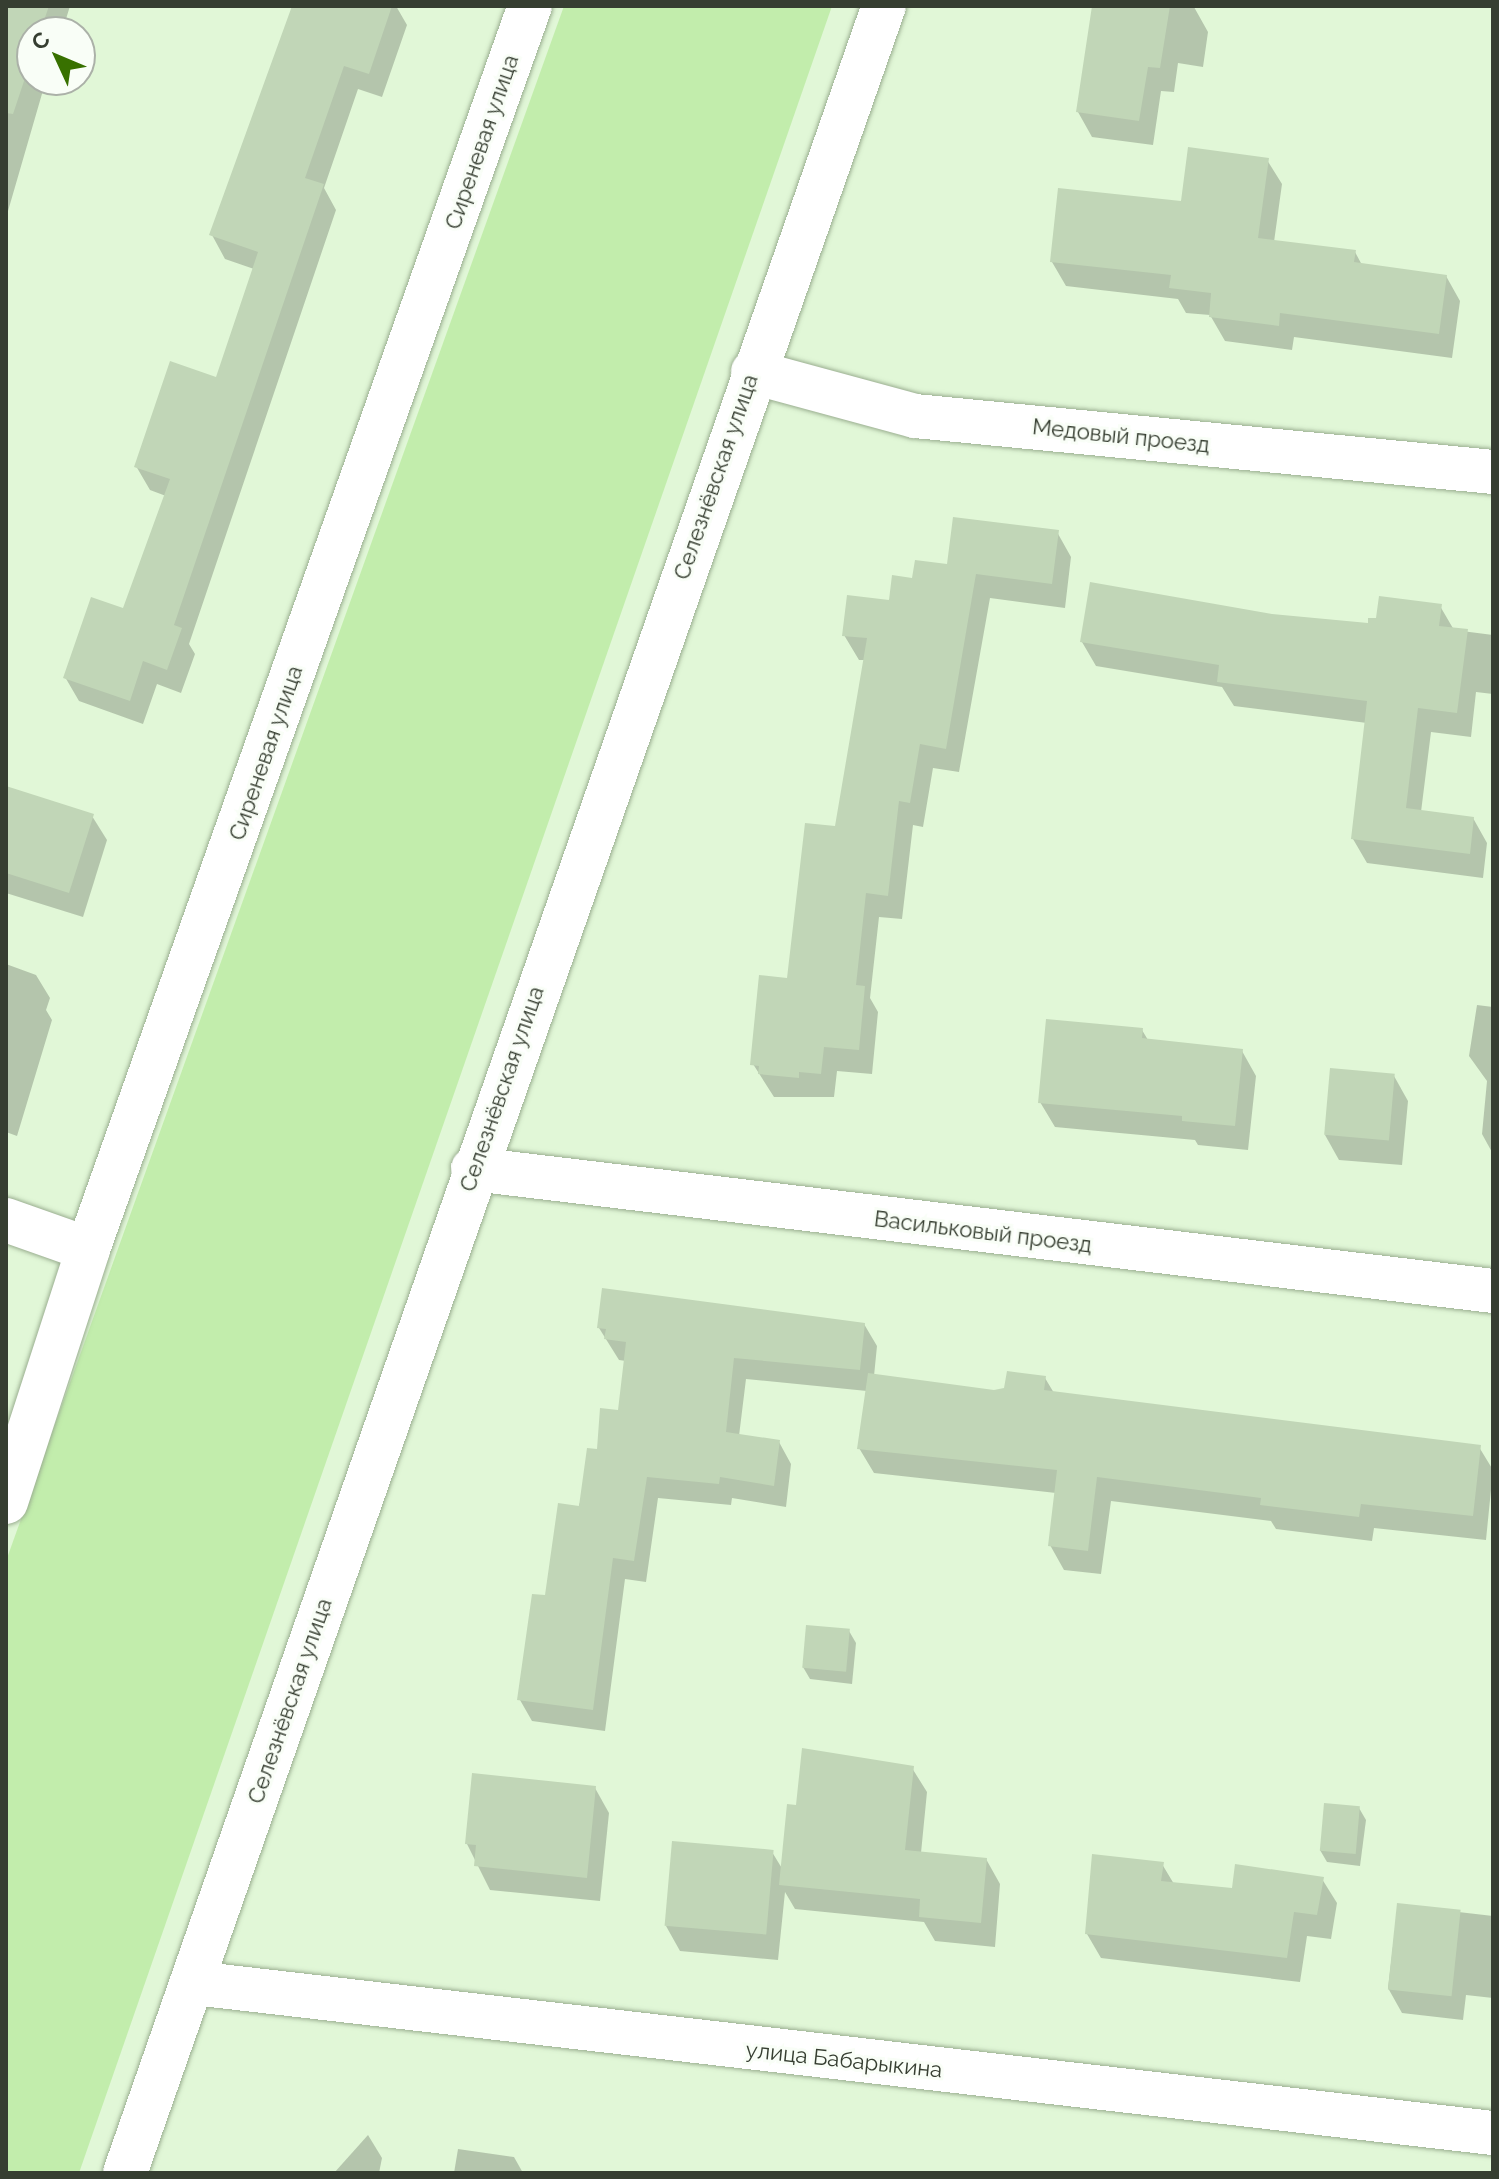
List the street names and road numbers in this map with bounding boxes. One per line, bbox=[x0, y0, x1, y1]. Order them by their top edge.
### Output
street label: Сиреневая улица bbox=[440, 51, 524, 233]
street label: Селезнёвская улица bbox=[668, 371, 764, 583]
street label: Медовый проезд bbox=[1031, 414, 1211, 458]
street label: Сиреневая улица bbox=[224, 662, 308, 844]
street label: Селезнёвская улица bbox=[454, 983, 550, 1195]
street label: Васильковый проезд bbox=[873, 1206, 1093, 1258]
street label: Селезнёвская улица bbox=[242, 1595, 338, 1807]
street label: улица Бабарыкина bbox=[744, 2037, 944, 2083]

